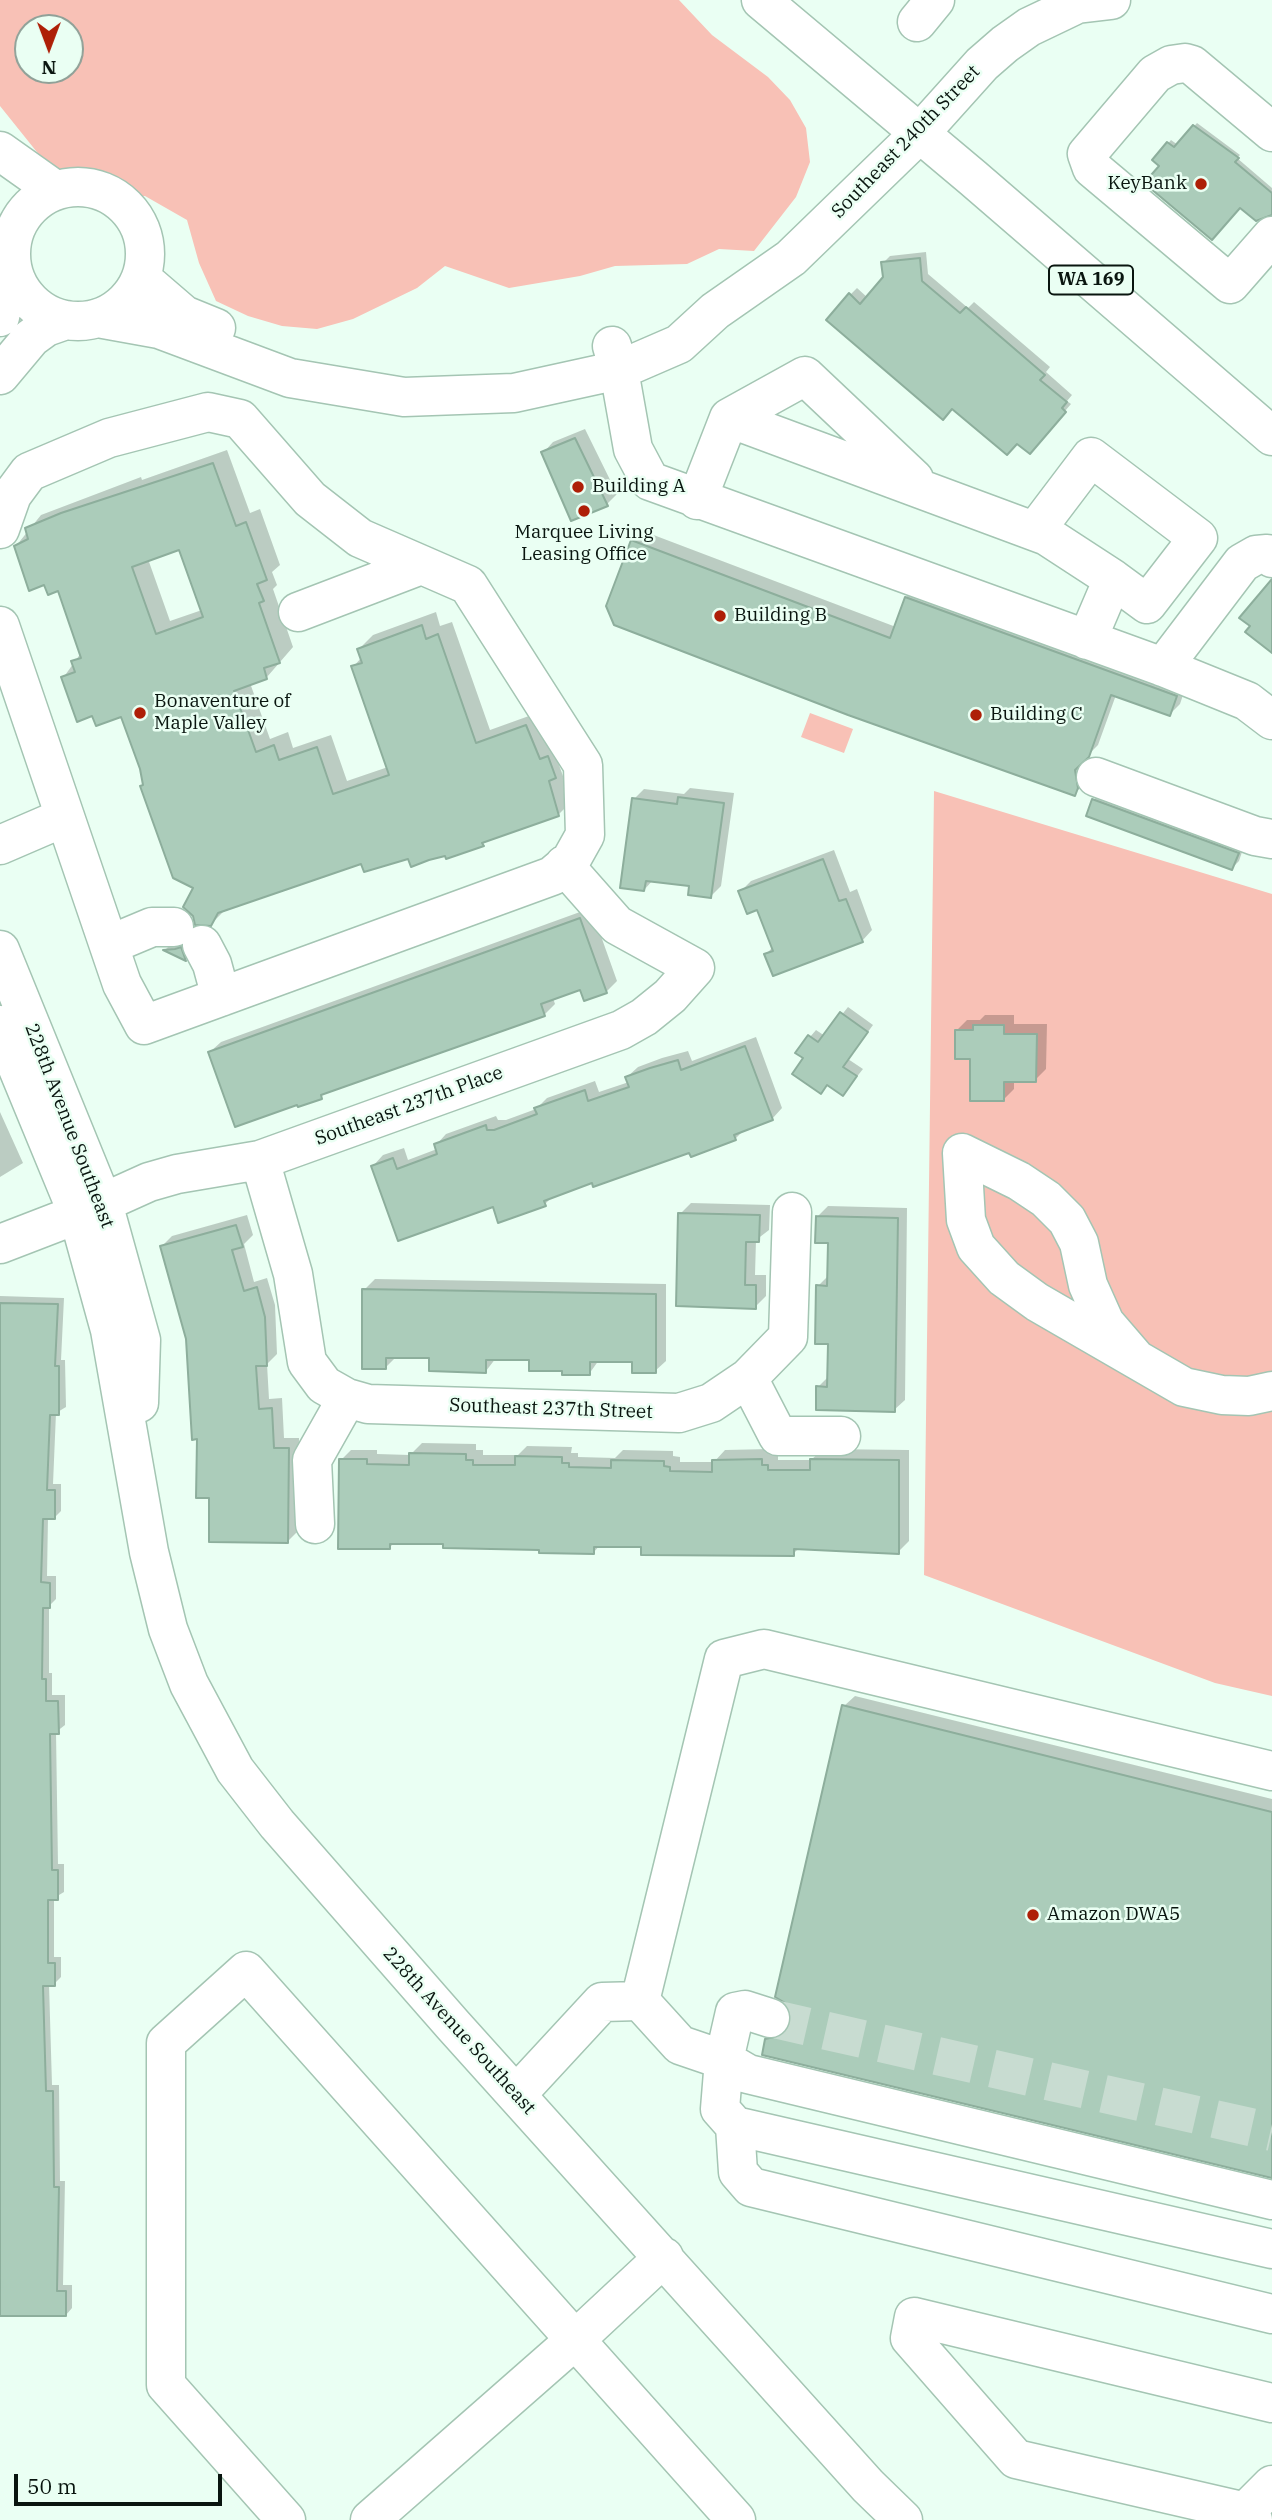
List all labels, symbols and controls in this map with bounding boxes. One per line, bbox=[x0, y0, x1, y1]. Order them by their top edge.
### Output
north arrow bbox=[14, 14, 84, 84]
text: N bbox=[41, 56, 57, 80]
street label: Southeast 240th Street bbox=[827, 61, 985, 223]
place label: KeyBank bbox=[1107, 173, 1187, 195]
marker: KeyBank bbox=[1193, 176, 1209, 192]
road number: WA 169 bbox=[1049, 266, 1133, 294]
place label: Building A bbox=[592, 476, 685, 498]
marker: Building A bbox=[570, 479, 586, 495]
marker: Marquee Living Leasing Office bbox=[576, 503, 592, 519]
place label: Marquee Living Leasing Office bbox=[514, 522, 654, 566]
place label: Building B bbox=[734, 605, 827, 627]
marker: Building B bbox=[712, 608, 728, 624]
place label: Bonaventure of Maple Valley bbox=[154, 691, 291, 735]
place label: Building C bbox=[990, 704, 1083, 726]
marker: Bonaventure of Maple Valley bbox=[132, 705, 148, 721]
marker: Building C bbox=[968, 707, 984, 723]
street label: 228th Avenue Southeast bbox=[19, 1021, 119, 1231]
street label: Southeast 237th Place bbox=[312, 1061, 506, 1151]
street label: Southeast 237th Street bbox=[449, 1394, 653, 1424]
place label: Amazon DWA5 bbox=[1047, 1904, 1180, 1926]
marker: Amazon DWA5 bbox=[1025, 1907, 1041, 1923]
street label: 228th Avenue Southeast bbox=[378, 1943, 540, 2119]
scale bar bbox=[18, 2460, 226, 2504]
text: 50 m bbox=[27, 2472, 77, 2500]

